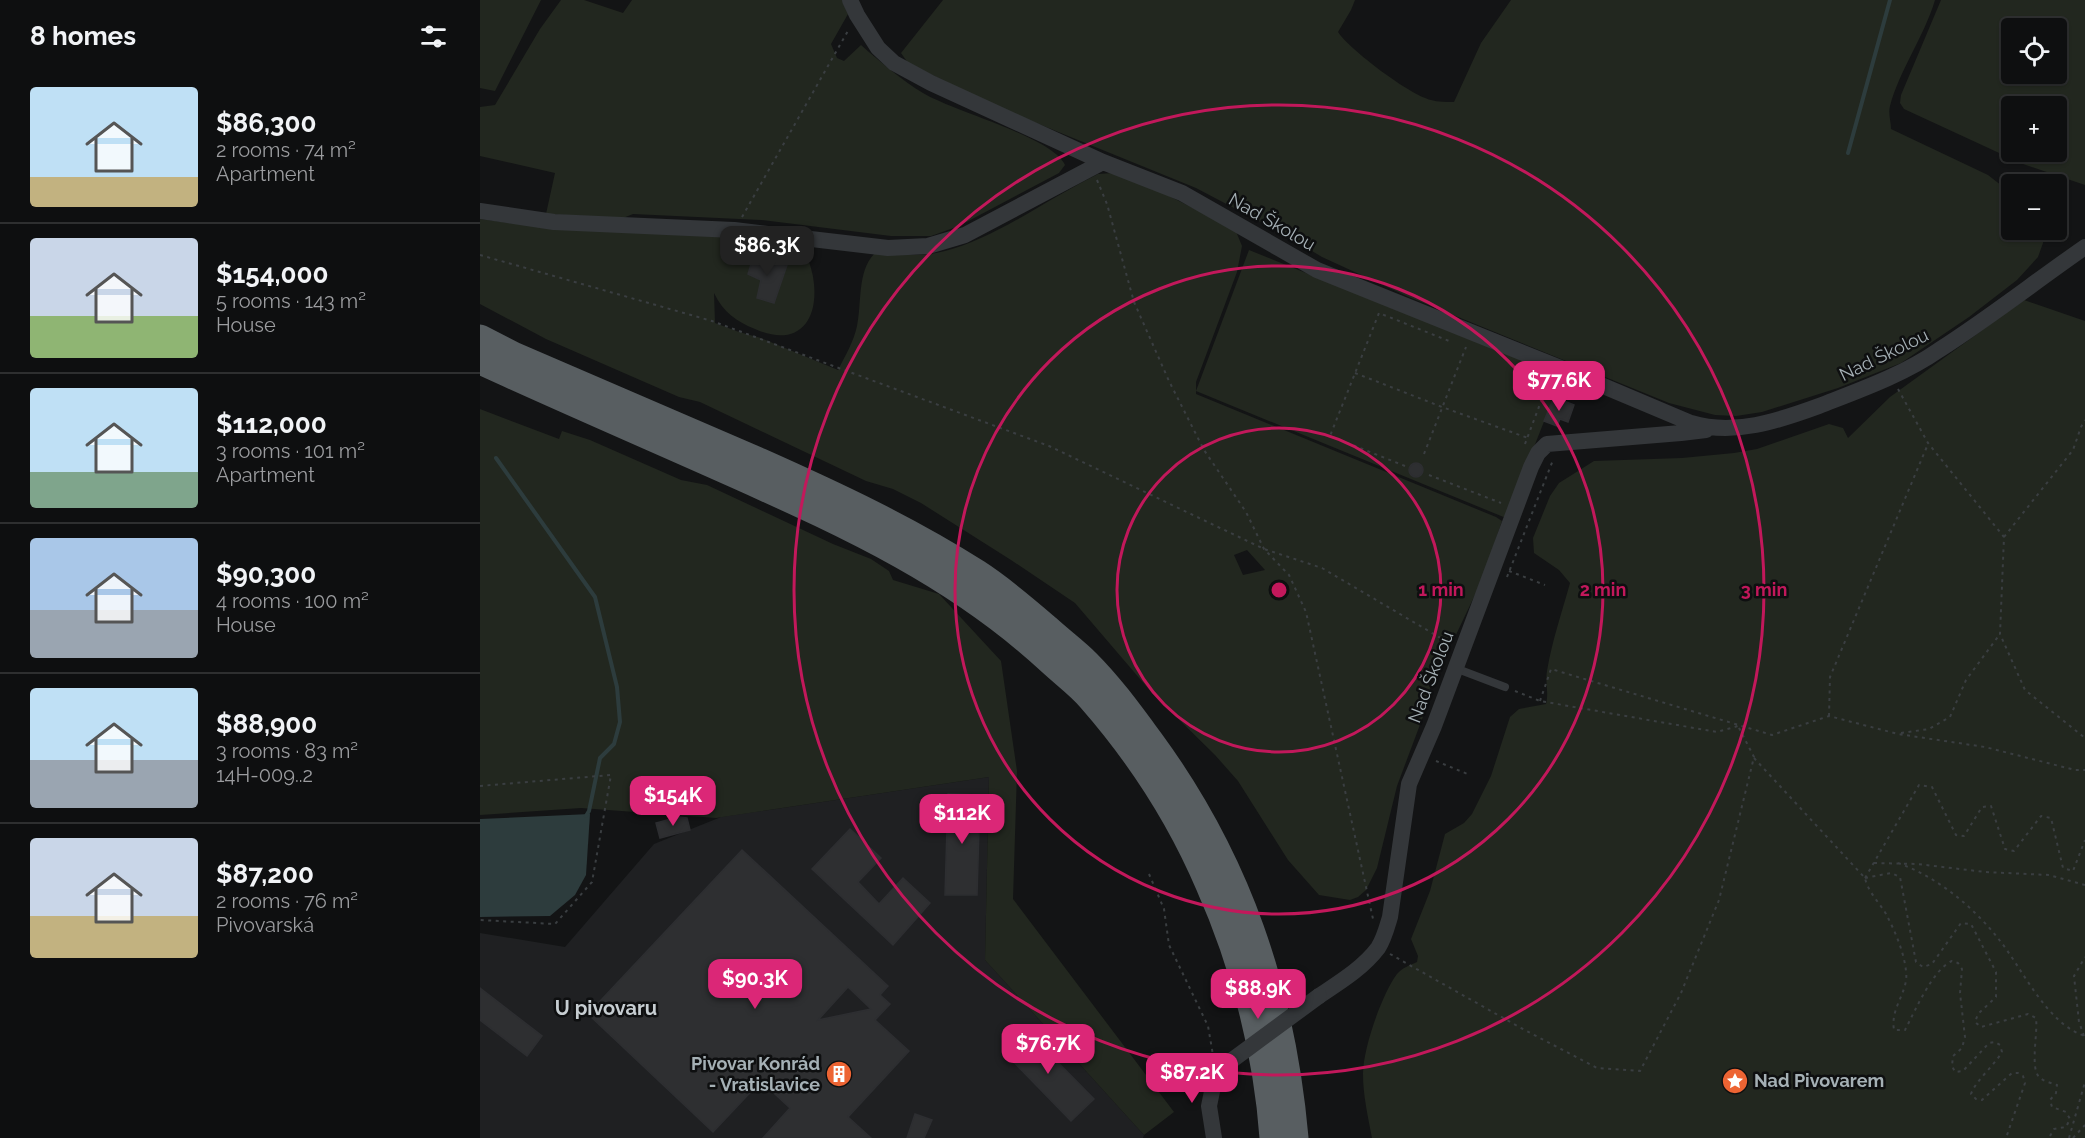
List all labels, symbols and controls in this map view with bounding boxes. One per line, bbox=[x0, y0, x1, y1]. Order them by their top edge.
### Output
map controls bbox=[2001, 18, 2067, 240]
button: locate bbox=[2001, 18, 2067, 84]
icon: filters bbox=[417, 20, 450, 53]
text: 8 homes bbox=[30, 21, 136, 51]
button: + bbox=[2001, 96, 2067, 162]
text: $86,300 bbox=[216, 108, 316, 138]
icon: home bbox=[78, 111, 150, 183]
text: 2 rooms · 74 m² bbox=[216, 138, 356, 162]
text: Apartment bbox=[216, 162, 315, 186]
button: − bbox=[2001, 174, 2067, 240]
street label: Nad Školou bbox=[1225, 188, 1320, 255]
pin: $86.3K bbox=[718, 226, 816, 277]
text: $86.3K bbox=[734, 233, 800, 257]
text: $154,000 bbox=[216, 259, 329, 289]
icon: home bbox=[78, 262, 150, 334]
text: 5 rooms · 143 m² bbox=[216, 289, 366, 313]
text: House bbox=[216, 313, 276, 337]
street label: Nad Školou bbox=[1835, 323, 1932, 385]
pin: $77.6K bbox=[1510, 361, 1608, 412]
text: $77.6K bbox=[1527, 368, 1591, 392]
text: $112,000 bbox=[216, 409, 327, 439]
icon: home bbox=[78, 412, 150, 484]
text: 3 rooms · 101 m² bbox=[216, 439, 365, 463]
text: Apartment bbox=[216, 463, 315, 487]
text: $90,300 bbox=[216, 559, 316, 589]
icon: home bbox=[78, 562, 150, 634]
text: 1 min bbox=[1418, 579, 1464, 600]
text: 2 min bbox=[1580, 579, 1626, 600]
text: 3 min bbox=[1741, 579, 1787, 600]
centre of rings bbox=[1269, 580, 1289, 600]
text: 4 rooms · 100 m² bbox=[216, 589, 369, 613]
text: House bbox=[216, 613, 276, 637]
street label: Nad Školou bbox=[1403, 628, 1458, 726]
text: $88,900 bbox=[216, 709, 317, 739]
icon: home bbox=[78, 712, 150, 784]
text: 3 rooms · 83 m² bbox=[216, 739, 358, 763]
text: 14H-009..2 bbox=[216, 763, 313, 787]
pin: $154K bbox=[631, 776, 715, 827]
text: $154K bbox=[644, 783, 702, 807]
pin: $112K bbox=[920, 794, 1004, 845]
text: $112K bbox=[933, 801, 991, 825]
text: $87,200 bbox=[216, 859, 314, 889]
icon: home bbox=[78, 862, 150, 934]
text: 2 rooms · 76 m² bbox=[216, 889, 358, 913]
text: Pivovarská bbox=[216, 913, 314, 937]
pin: $90.3K bbox=[706, 959, 804, 1010]
text: $90.3K bbox=[722, 966, 788, 990]
pin: $88.9K bbox=[1209, 969, 1307, 1020]
text: $88.9K bbox=[1225, 976, 1291, 1000]
district label: U pivovaru bbox=[555, 996, 657, 1020]
pin: $76.7K bbox=[999, 1024, 1097, 1075]
text: $76.7K bbox=[1016, 1031, 1080, 1055]
place label: Pivovar Konrád - Vratislavice bbox=[691, 1053, 820, 1095]
pin: $87.2K bbox=[1143, 1053, 1241, 1104]
building icon: Pivovar Konrád - Vratislavice bbox=[824, 1059, 854, 1089]
text: $87.2K bbox=[1160, 1060, 1224, 1084]
place icon: Nad Pivovarem bbox=[1720, 1066, 1750, 1096]
place label: Nad Pivovarem bbox=[1754, 1070, 1884, 1091]

